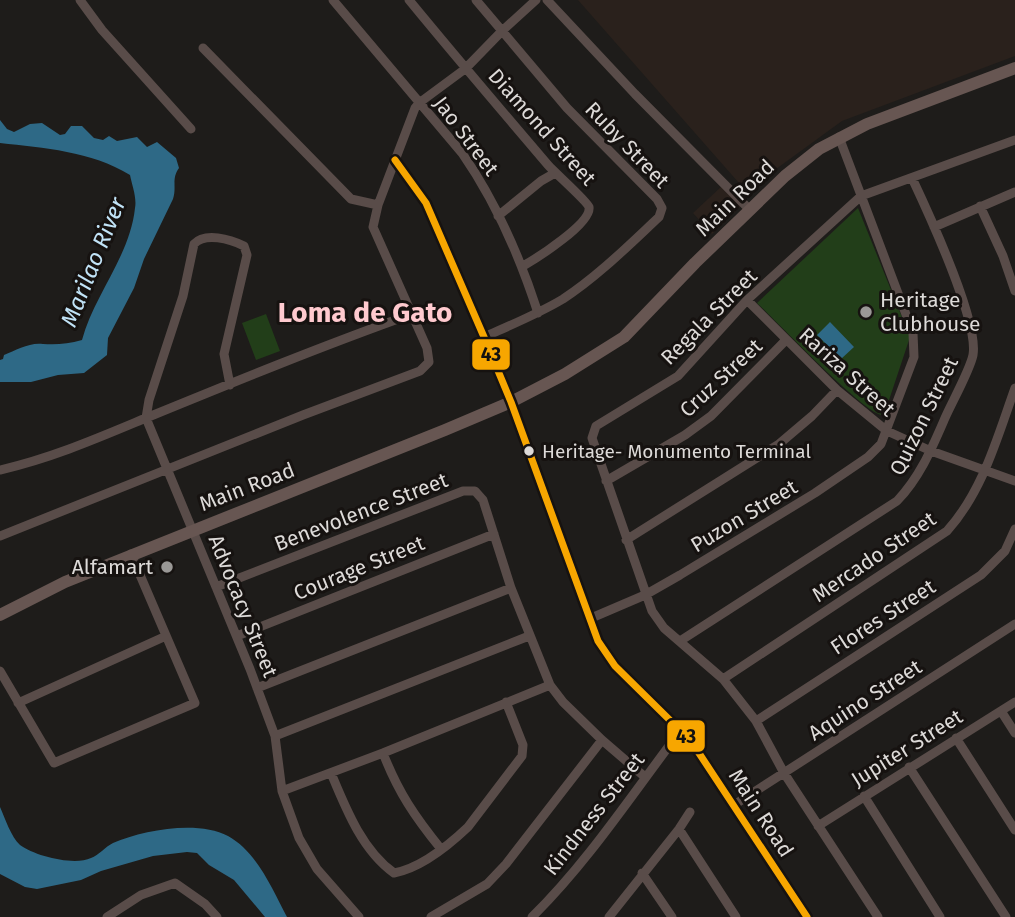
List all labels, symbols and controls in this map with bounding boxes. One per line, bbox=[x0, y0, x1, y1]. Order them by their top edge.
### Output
street label: Diamond Street bbox=[483, 63, 602, 191]
street label: Jao Street bbox=[428, 91, 505, 181]
street label: Ruby Street bbox=[579, 96, 675, 194]
street label: Main Road bbox=[690, 154, 780, 242]
water label: Marilao River bbox=[54, 192, 132, 331]
street label: Regala Street bbox=[655, 263, 763, 371]
place label: Heritage Clubhouse bbox=[880, 287, 980, 337]
district label: Loma de Gato bbox=[278, 296, 452, 329]
marker: Heritage Clubhouse bbox=[858, 304, 874, 320]
street label: Rariza Street bbox=[793, 322, 901, 422]
street label: Cruz Street bbox=[674, 333, 768, 423]
line badge: 43 bbox=[471, 338, 511, 371]
text: 43 bbox=[481, 343, 501, 366]
street label: Quizon Street bbox=[884, 352, 964, 480]
place label: Heritage- Monumento Terminal bbox=[542, 440, 811, 463]
marker: Heritage- Monumento Terminal bbox=[522, 444, 536, 458]
street label: Main Road bbox=[196, 457, 298, 517]
street label: Benevolence Street bbox=[271, 467, 452, 557]
street label: Puzon Street bbox=[686, 474, 802, 558]
street label: Mercado Street bbox=[807, 506, 941, 608]
street label: Courage Street bbox=[290, 530, 429, 606]
street label: Advocacy Street bbox=[203, 531, 284, 681]
place label: Alfamart bbox=[72, 554, 153, 580]
marker: Alfamart bbox=[159, 559, 175, 575]
street label: Flores Street bbox=[826, 573, 941, 660]
street label: Aquino Street bbox=[803, 654, 927, 746]
street label: Jupiter Street bbox=[847, 703, 968, 793]
line badge: 43 bbox=[666, 719, 706, 753]
text: 43 bbox=[676, 725, 696, 748]
street label: Kindness Street bbox=[538, 747, 650, 881]
street label: Main Road bbox=[723, 764, 799, 862]

